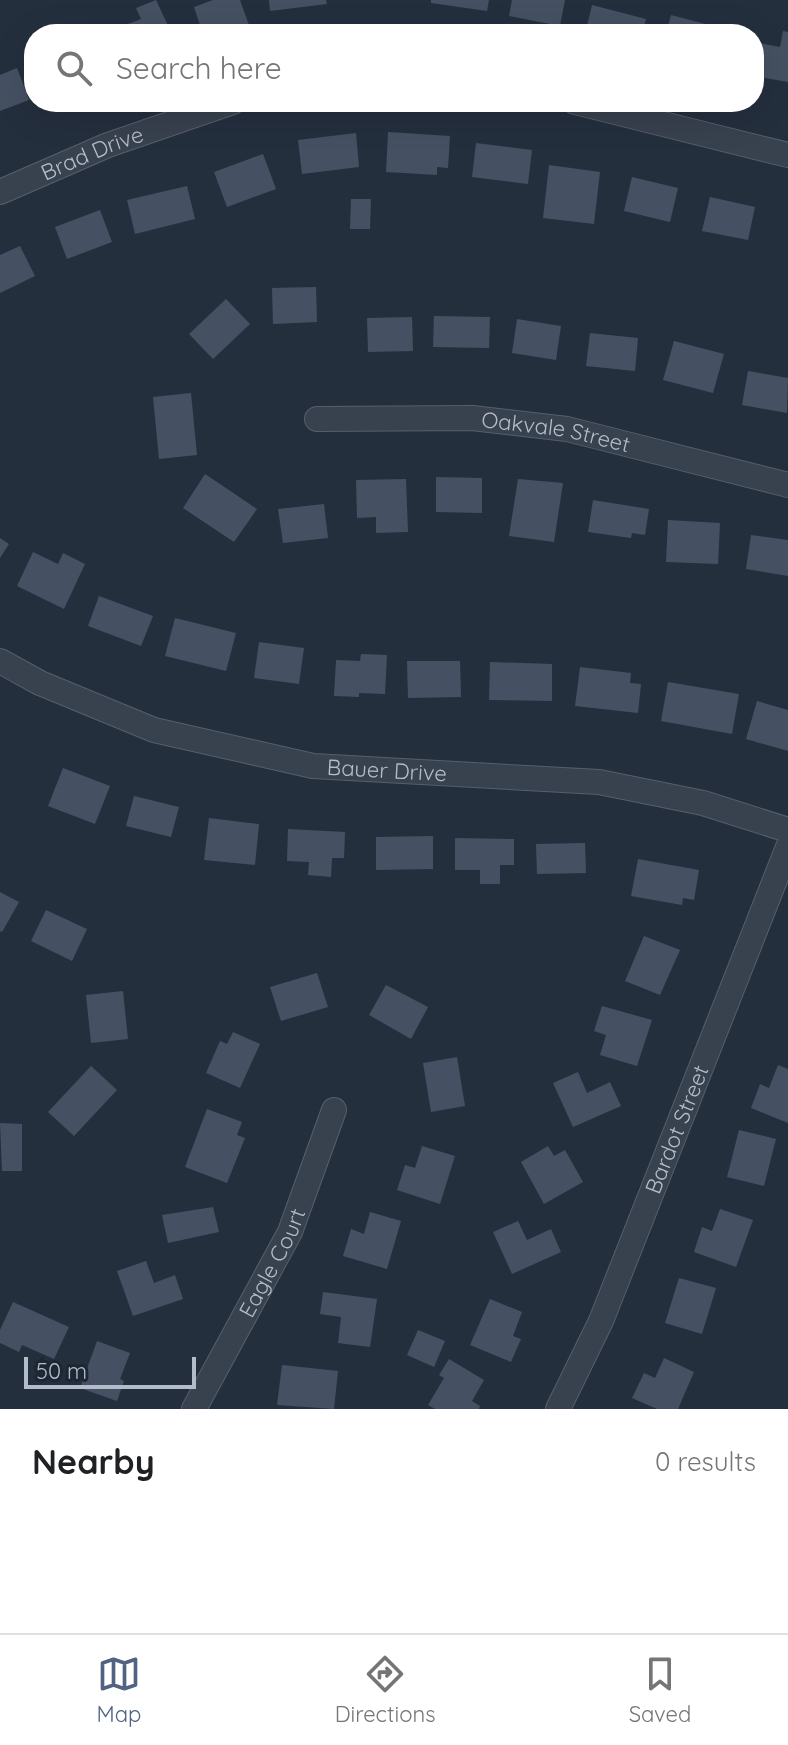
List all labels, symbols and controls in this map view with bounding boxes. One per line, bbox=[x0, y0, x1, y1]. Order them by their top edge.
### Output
search box bbox=[24, 24, 764, 112]
icon: search bbox=[52, 46, 96, 90]
text: Search here bbox=[116, 49, 282, 87]
street label: Brad Drive bbox=[36, 120, 147, 187]
street label: Oakvale Street bbox=[480, 405, 633, 458]
street label: Bauer Drive bbox=[326, 753, 448, 787]
street label: Bardot Street bbox=[639, 1061, 715, 1198]
street label: Eagle Court bbox=[232, 1205, 311, 1322]
scale bar bbox=[24, 1353, 196, 1389]
text: 50 m bbox=[36, 1357, 87, 1385]
text: Nearby bbox=[32, 1440, 155, 1483]
text: 0 results bbox=[655, 1445, 756, 1478]
tab: Map bbox=[97, 1652, 141, 1728]
tab: Directions bbox=[335, 1652, 435, 1728]
tab: Saved bbox=[629, 1652, 691, 1728]

